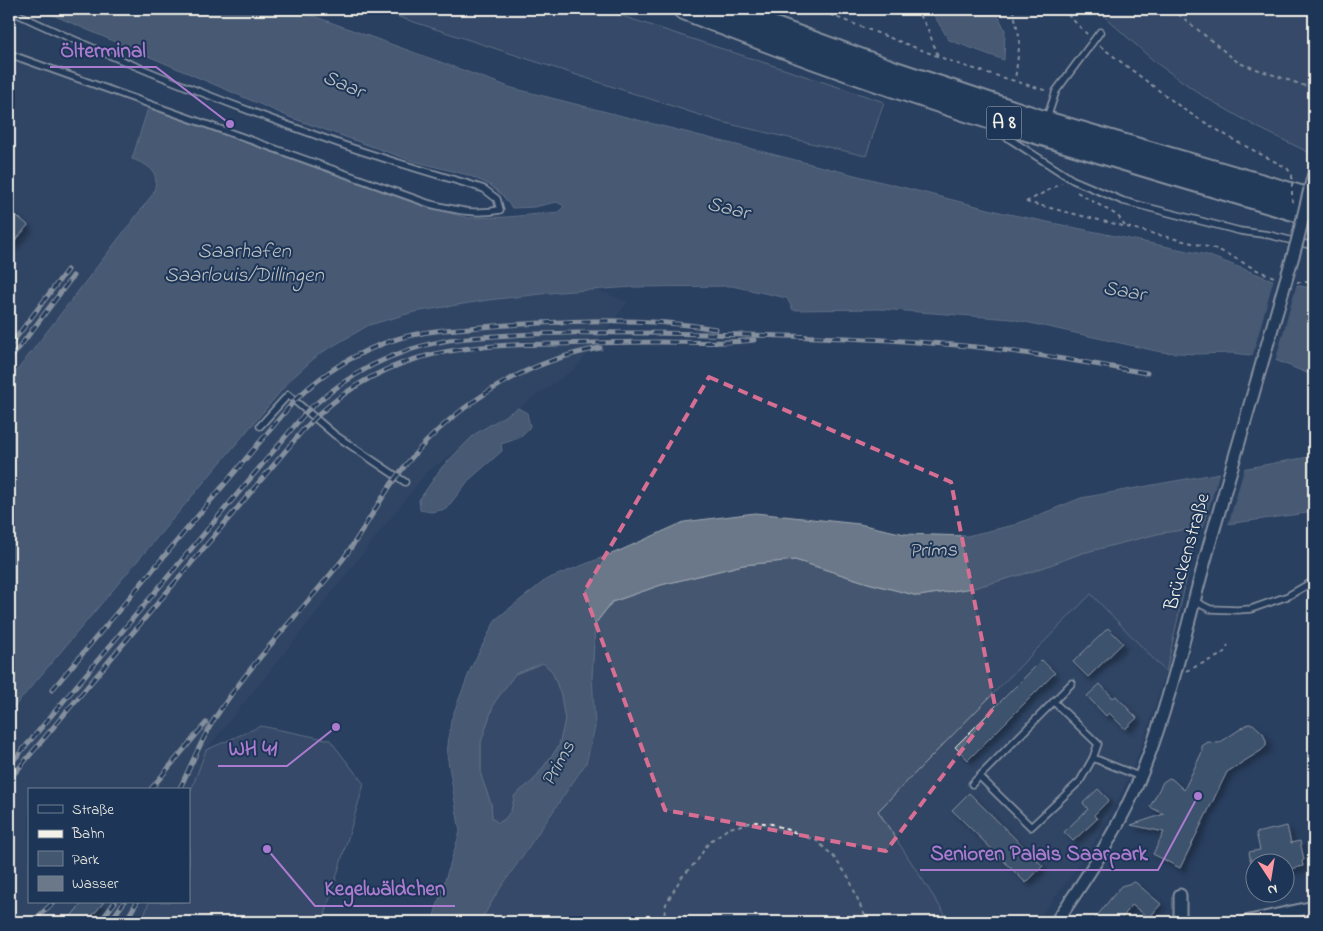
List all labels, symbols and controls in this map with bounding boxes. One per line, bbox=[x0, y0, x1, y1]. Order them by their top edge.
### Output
callout: Ölterminal bbox=[50, 31, 156, 67]
text: Ölterminal bbox=[60, 37, 146, 67]
water label: Saar bbox=[317, 63, 371, 108]
road number: A 8 bbox=[986, 106, 1022, 140]
water label: Saar bbox=[704, 189, 755, 229]
water label: Saarhafen Saarlouis/Dillingen bbox=[164, 237, 324, 292]
water label: Saar bbox=[1100, 274, 1150, 311]
street label: Brückenstraße bbox=[1157, 490, 1219, 615]
water label: Prims bbox=[909, 536, 958, 566]
callout: WH 41 bbox=[218, 730, 287, 766]
text: WH 41 bbox=[228, 735, 278, 765]
water label: Prims bbox=[534, 735, 584, 792]
legend bbox=[28, 788, 190, 904]
text: Straße bbox=[72, 799, 114, 821]
text: Bahn bbox=[71, 823, 105, 845]
callout: Senioren Palais Saarpark bbox=[920, 834, 1158, 870]
text: Senioren Palais Saarpark bbox=[930, 840, 1149, 870]
text: Park bbox=[72, 849, 100, 871]
north arrow bbox=[1246, 854, 1296, 904]
callout: Kegelwäldchen bbox=[315, 870, 455, 906]
text: Wasser bbox=[72, 873, 119, 895]
text: Kegelwäldchen bbox=[325, 875, 445, 907]
text: N bbox=[1266, 878, 1279, 901]

